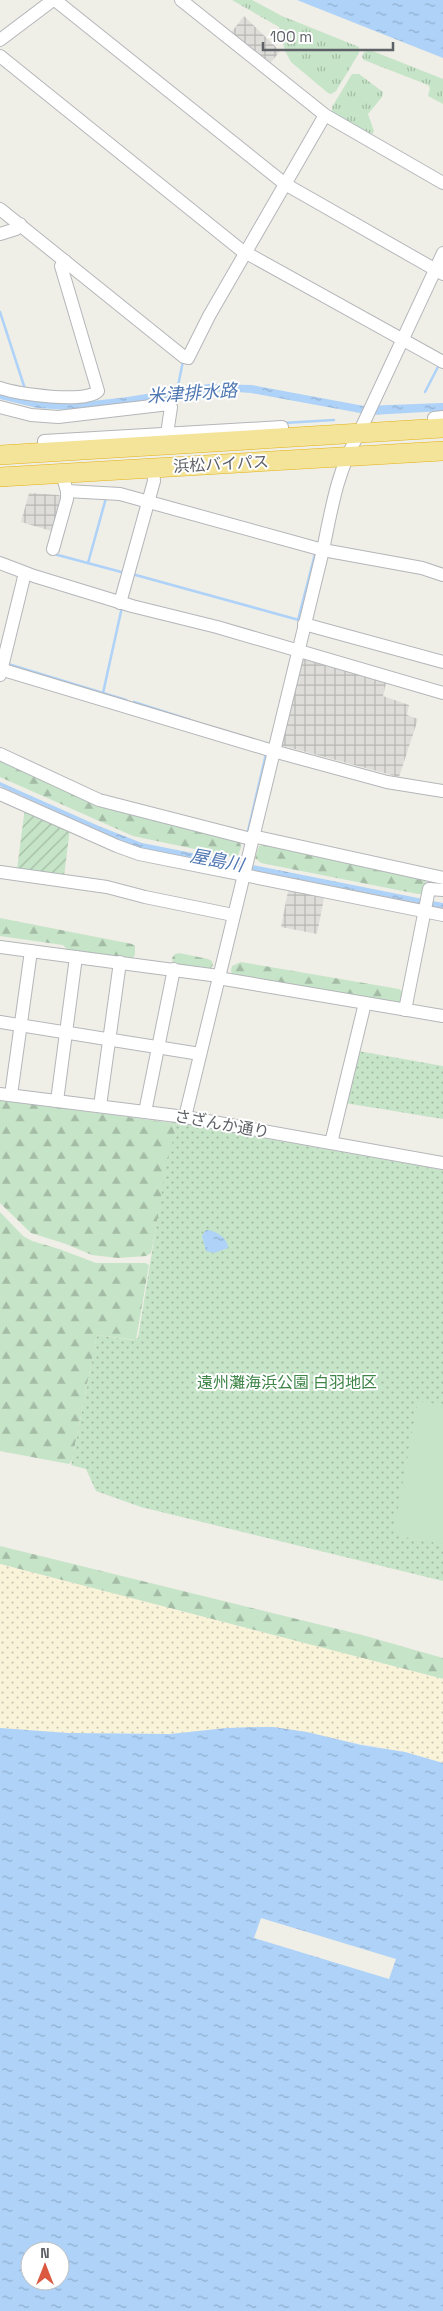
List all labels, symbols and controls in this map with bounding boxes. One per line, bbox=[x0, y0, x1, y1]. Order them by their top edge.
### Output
scale bar bbox=[263, 20, 393, 52]
text: 100 m bbox=[270, 27, 312, 46]
water label: 米津排水路 bbox=[146, 378, 240, 408]
street label: 浜松バイパス bbox=[173, 451, 269, 477]
water label: 屋島川 bbox=[188, 844, 248, 877]
street label: さざんか通り bbox=[173, 1105, 271, 1143]
park label: 遠州灘海浜公園 白羽地区 bbox=[197, 1372, 377, 1393]
north arrow bbox=[20, 2241, 70, 2291]
text: N bbox=[40, 2244, 50, 2262]

